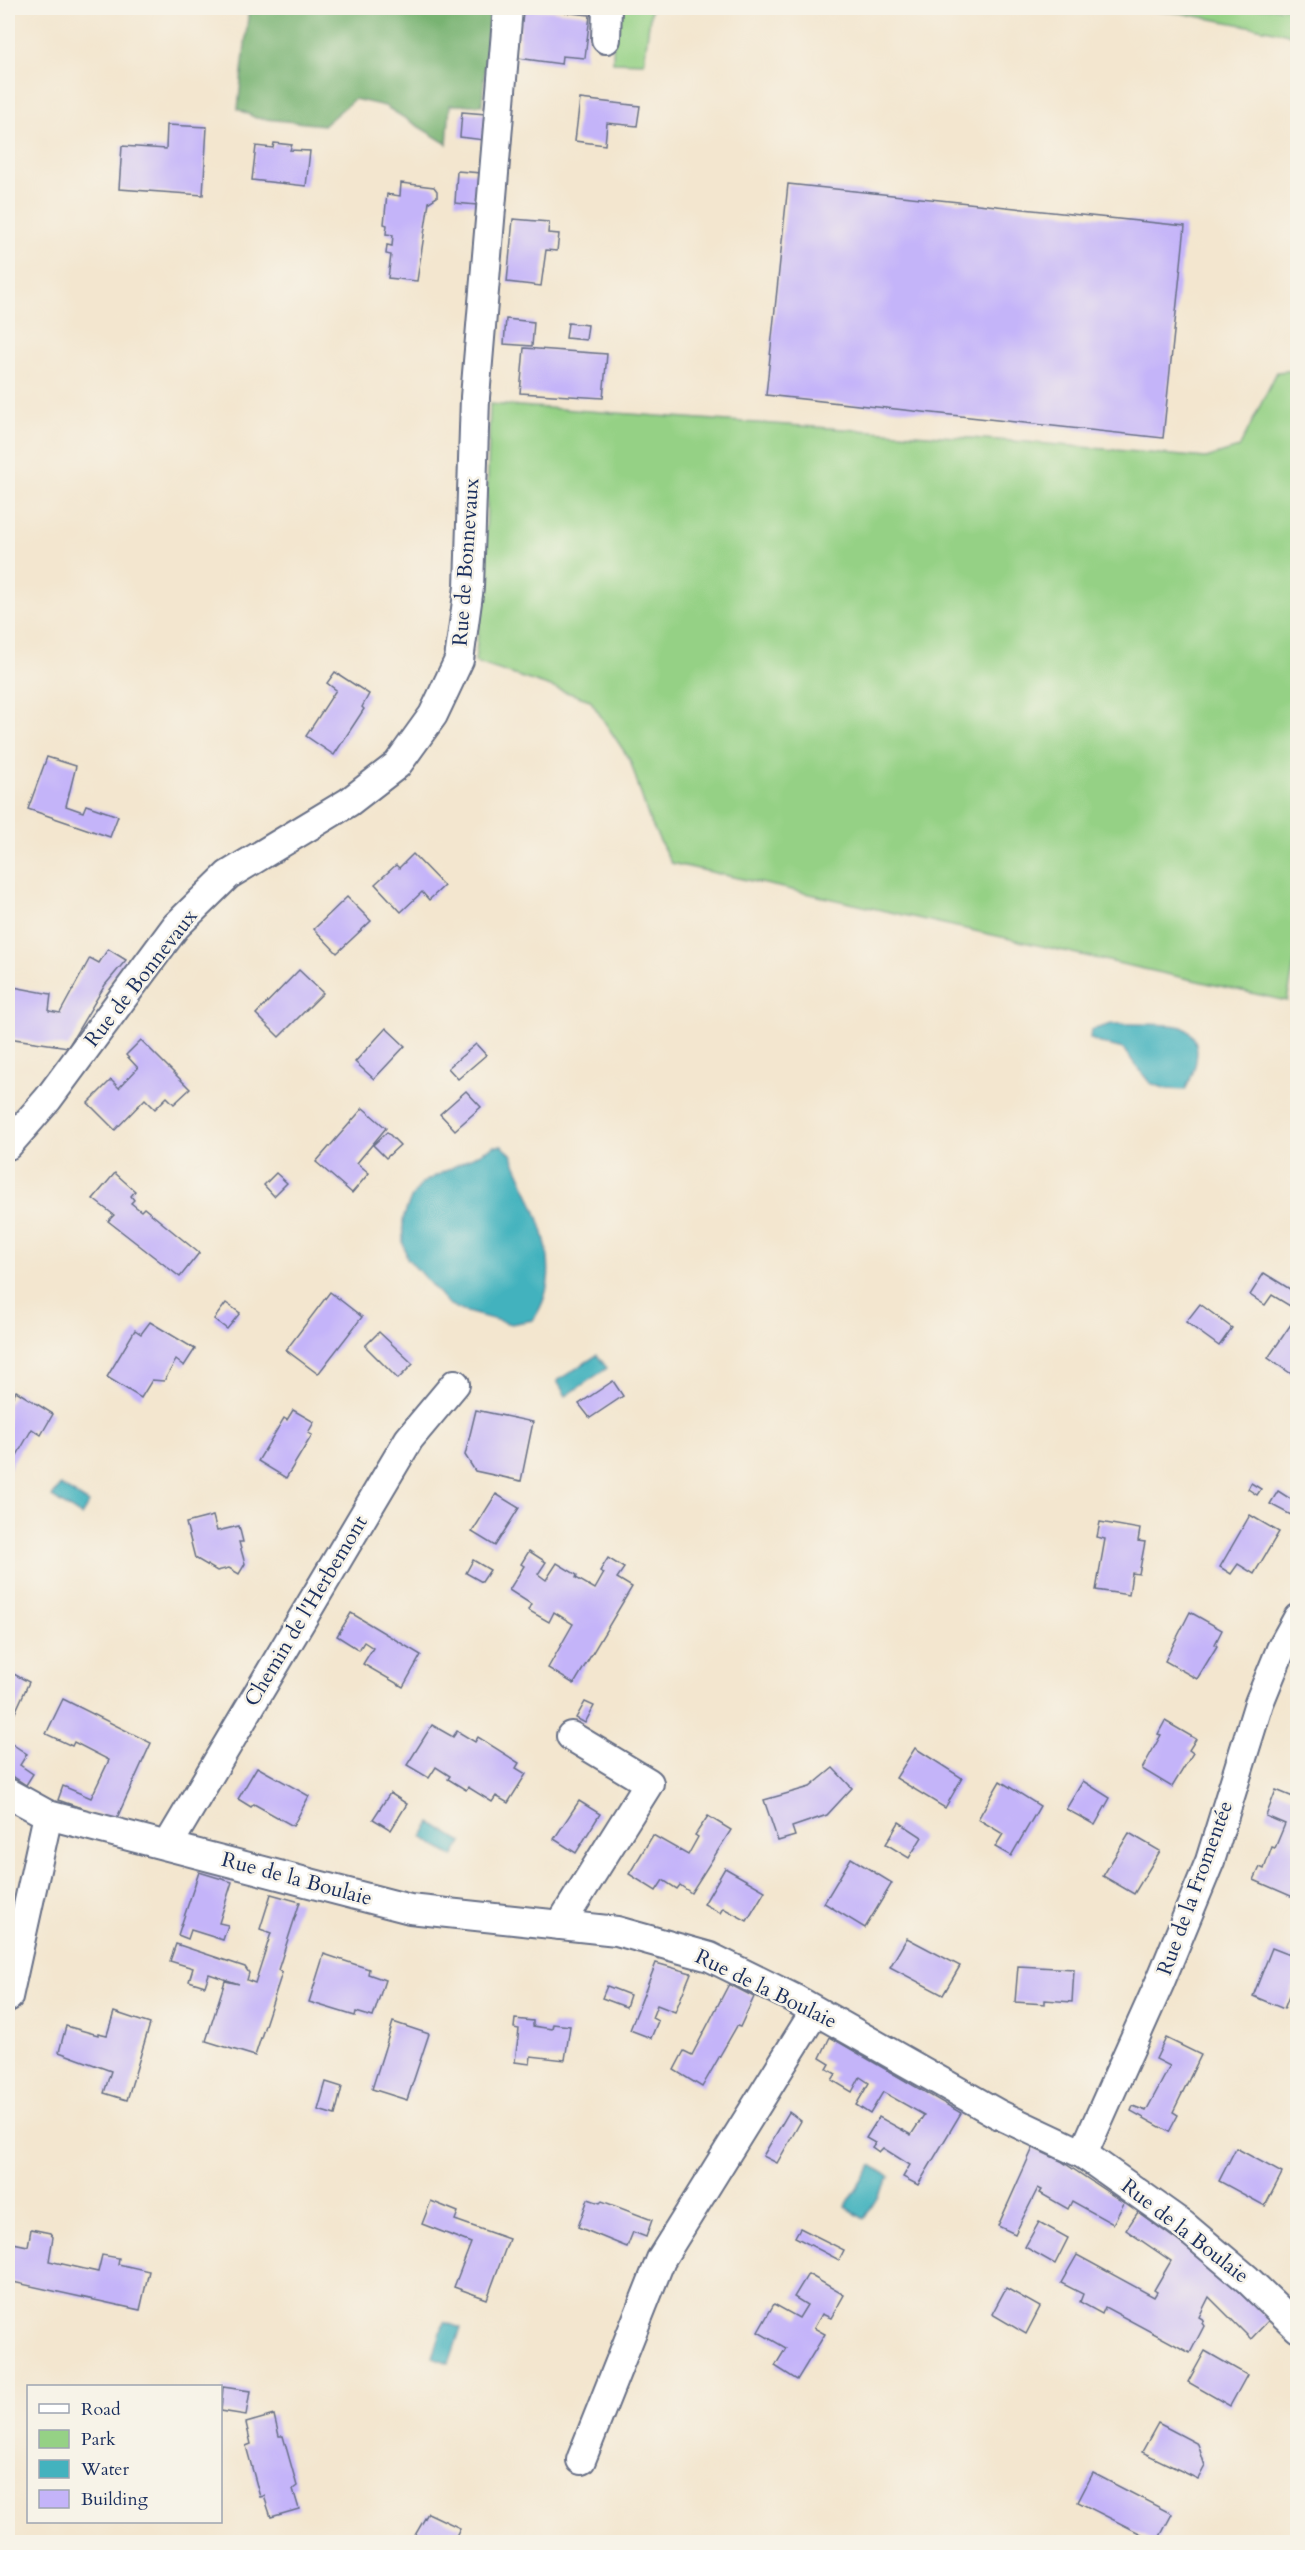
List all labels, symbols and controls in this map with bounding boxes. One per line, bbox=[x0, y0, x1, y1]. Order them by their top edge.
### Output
street label: Rue de Bonnevaux bbox=[446, 476, 486, 647]
street label: Rue de Bonnevaux bbox=[78, 902, 205, 1053]
street label: Chemin de l'Herbemont bbox=[237, 1510, 375, 1712]
street label: Rue de la Fromentée bbox=[1150, 1797, 1240, 1979]
street label: Rue de la Boulaie bbox=[219, 1845, 375, 1913]
street label: Rue de la Boulaie bbox=[690, 1942, 842, 2036]
street label: Rue de la Boulaie bbox=[1115, 2172, 1255, 2290]
legend bbox=[27, 2385, 222, 2523]
text: Road bbox=[81, 2397, 121, 2422]
text: Park bbox=[81, 2427, 116, 2452]
text: Water bbox=[80, 2457, 130, 2482]
text: Building bbox=[81, 2487, 149, 2512]

